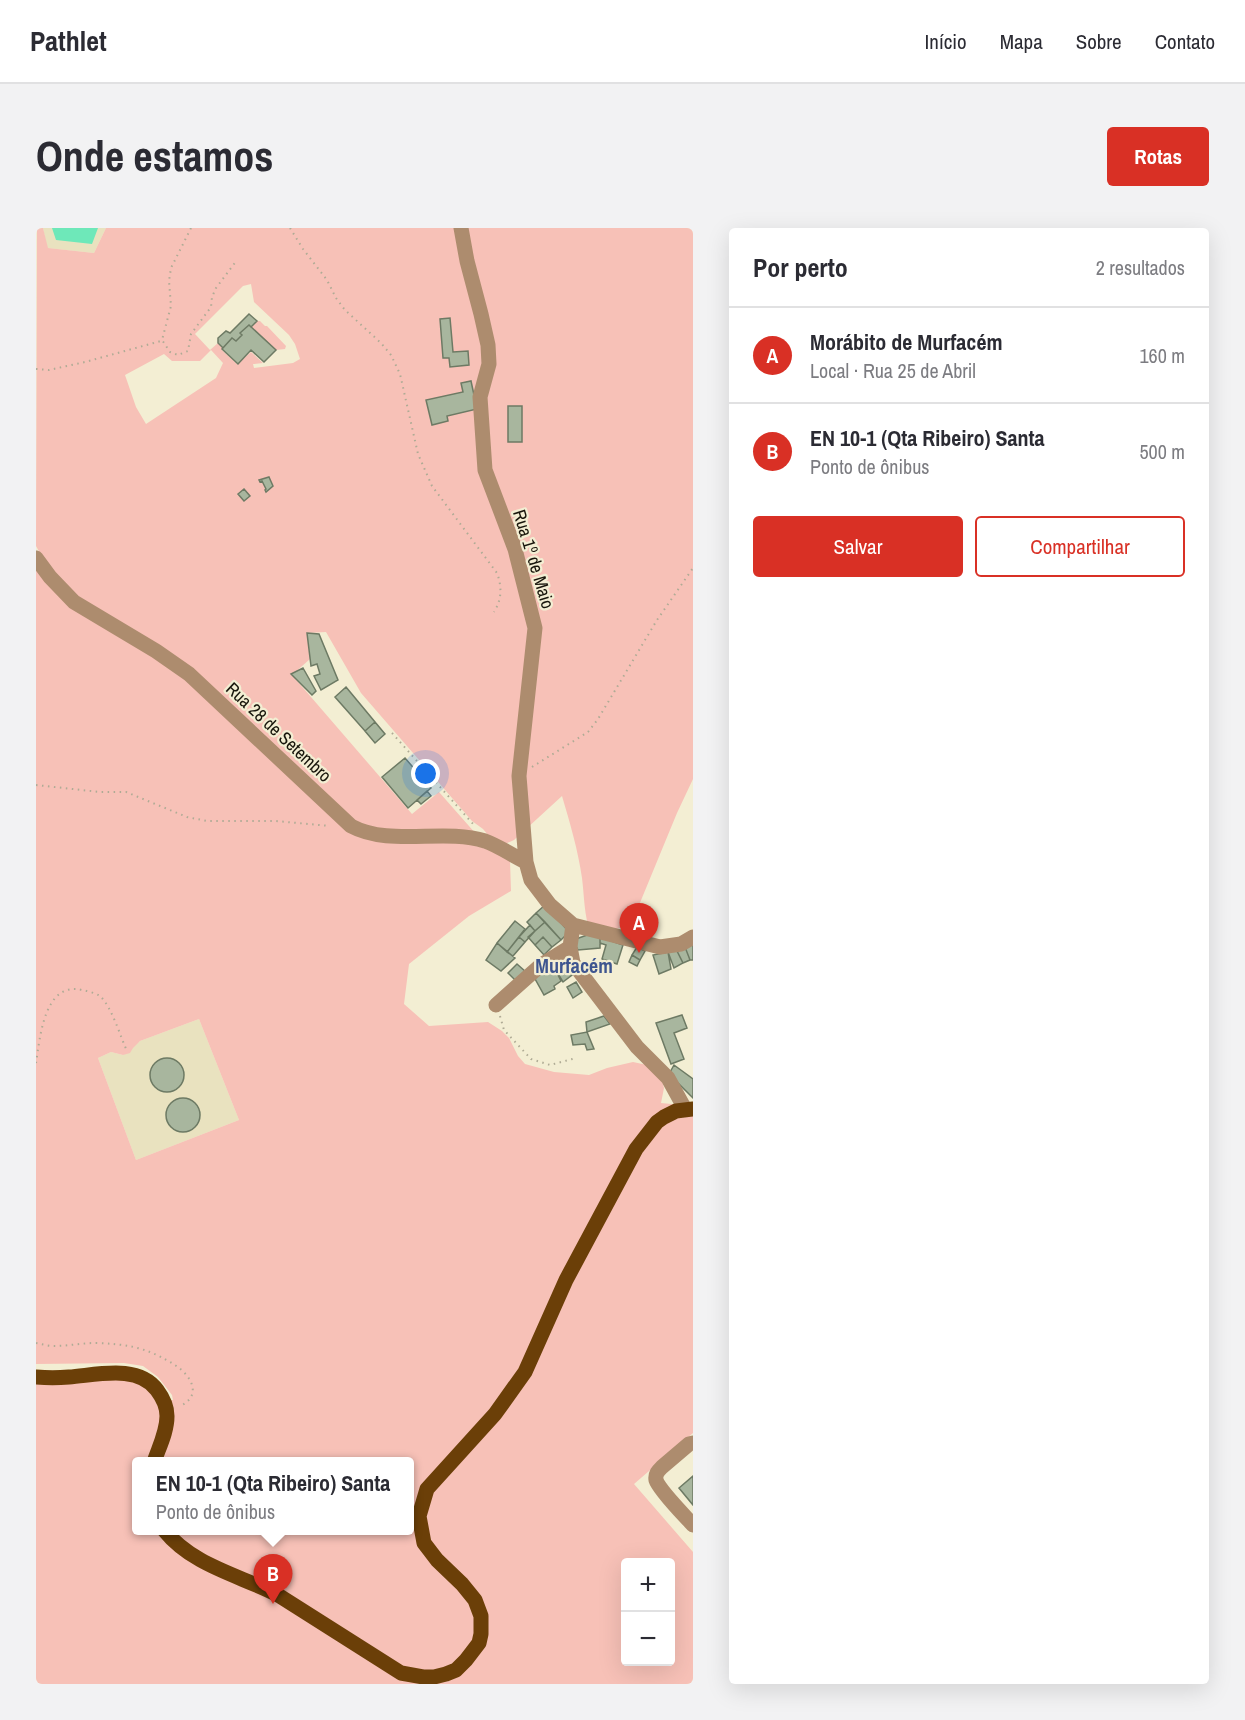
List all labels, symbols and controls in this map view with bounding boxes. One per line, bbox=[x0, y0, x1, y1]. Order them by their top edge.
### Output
text: Pathlet bbox=[30, 22, 107, 60]
text: Início bbox=[925, 27, 967, 56]
text: Mapa bbox=[1000, 27, 1043, 56]
text: Sobre bbox=[1076, 27, 1122, 56]
text: Contato bbox=[1155, 27, 1215, 56]
button: Rotas bbox=[1107, 127, 1209, 186]
text: Onde estamos bbox=[36, 128, 273, 184]
text: Por perto bbox=[753, 250, 848, 285]
text: 2 resultados bbox=[1096, 254, 1185, 281]
text: Morábito de Murfacém bbox=[810, 327, 1002, 357]
text: A bbox=[767, 342, 778, 369]
text: 160 m bbox=[1139, 342, 1185, 369]
text: Local · Rua 25 de Abril bbox=[810, 357, 976, 384]
text: EN 10-1 (Qta Ribeiro) Santa bbox=[810, 423, 1045, 453]
text: B bbox=[767, 438, 778, 465]
text: 500 m bbox=[1139, 438, 1185, 465]
text: Ponto de ônibus bbox=[810, 453, 929, 480]
street label: Rua 1º de Maio bbox=[507, 506, 561, 612]
button: Salvar bbox=[753, 516, 963, 577]
button: Compartilhar bbox=[975, 516, 1185, 577]
street label: Rua 28 de Setembro bbox=[221, 676, 337, 788]
your location bbox=[411, 759, 440, 788]
pin: A bbox=[620, 904, 658, 953]
district label: Murfacém bbox=[535, 952, 613, 979]
popup bbox=[132, 1457, 414, 1535]
text: EN 10-1 (Qta Ribeiro) Santa bbox=[156, 1468, 390, 1498]
text: Ponto de ônibus bbox=[156, 1498, 275, 1525]
pin: B bbox=[254, 1554, 292, 1604]
map controls bbox=[621, 1558, 675, 1666]
button: + bbox=[621, 1558, 675, 1612]
button: − bbox=[621, 1612, 675, 1666]

